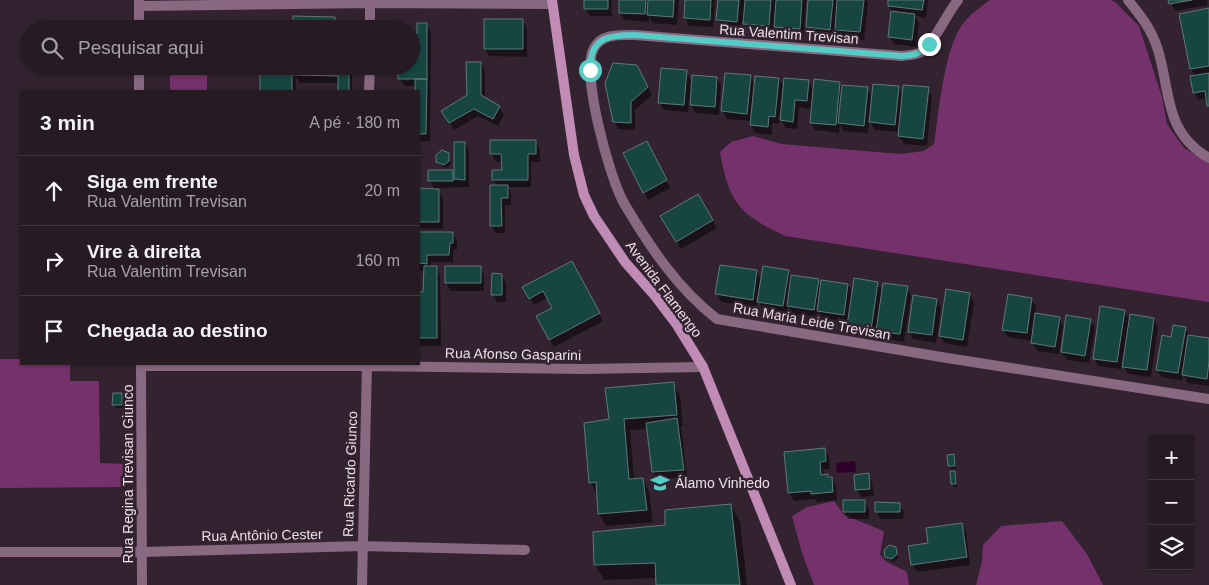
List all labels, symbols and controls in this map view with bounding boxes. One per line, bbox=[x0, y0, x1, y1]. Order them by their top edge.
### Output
search box bbox=[20, 20, 420, 75]
street label: Rua Valentim Trevisan bbox=[719, 21, 859, 47]
route end bbox=[918, 33, 941, 56]
icon: search bbox=[38, 34, 66, 62]
text: Pesquisar aqui bbox=[78, 37, 204, 58]
route start bbox=[579, 59, 602, 82]
text: 3 min bbox=[40, 111, 95, 134]
text: A pé · 180 m bbox=[309, 114, 400, 131]
text: Siga em frente bbox=[87, 171, 218, 192]
icon: ahead bbox=[40, 177, 68, 205]
text: 20 m bbox=[364, 182, 400, 199]
text: Rua Valentim Trevisan bbox=[87, 193, 247, 210]
street label: Avenida Flamengo bbox=[623, 238, 706, 340]
text: Vire à direita bbox=[87, 241, 201, 262]
icon: right bbox=[40, 247, 68, 275]
text: 160 m bbox=[356, 252, 400, 269]
text: Rua Valentim Trevisan bbox=[87, 263, 247, 280]
street label: Rua Maria Leide Trevisan bbox=[732, 299, 892, 343]
icon: arrive bbox=[40, 317, 68, 345]
text: Chegada ao destino bbox=[87, 320, 268, 341]
street label: Rua Afonso Gasparini bbox=[445, 345, 581, 363]
street label: Rua Regina Trevisan Giunco bbox=[120, 384, 136, 564]
street label: Rua Ricardo Giunco bbox=[340, 411, 360, 537]
map controls bbox=[1149, 435, 1194, 570]
button: + bbox=[1149, 435, 1194, 480]
school or university icon: Álamo Vinhedo bbox=[649, 472, 671, 494]
place label: Álamo Vinhedo bbox=[675, 475, 770, 491]
button: − bbox=[1149, 480, 1194, 525]
button: layers bbox=[1149, 525, 1194, 570]
street label: Rua Antônio Cester bbox=[201, 526, 323, 544]

